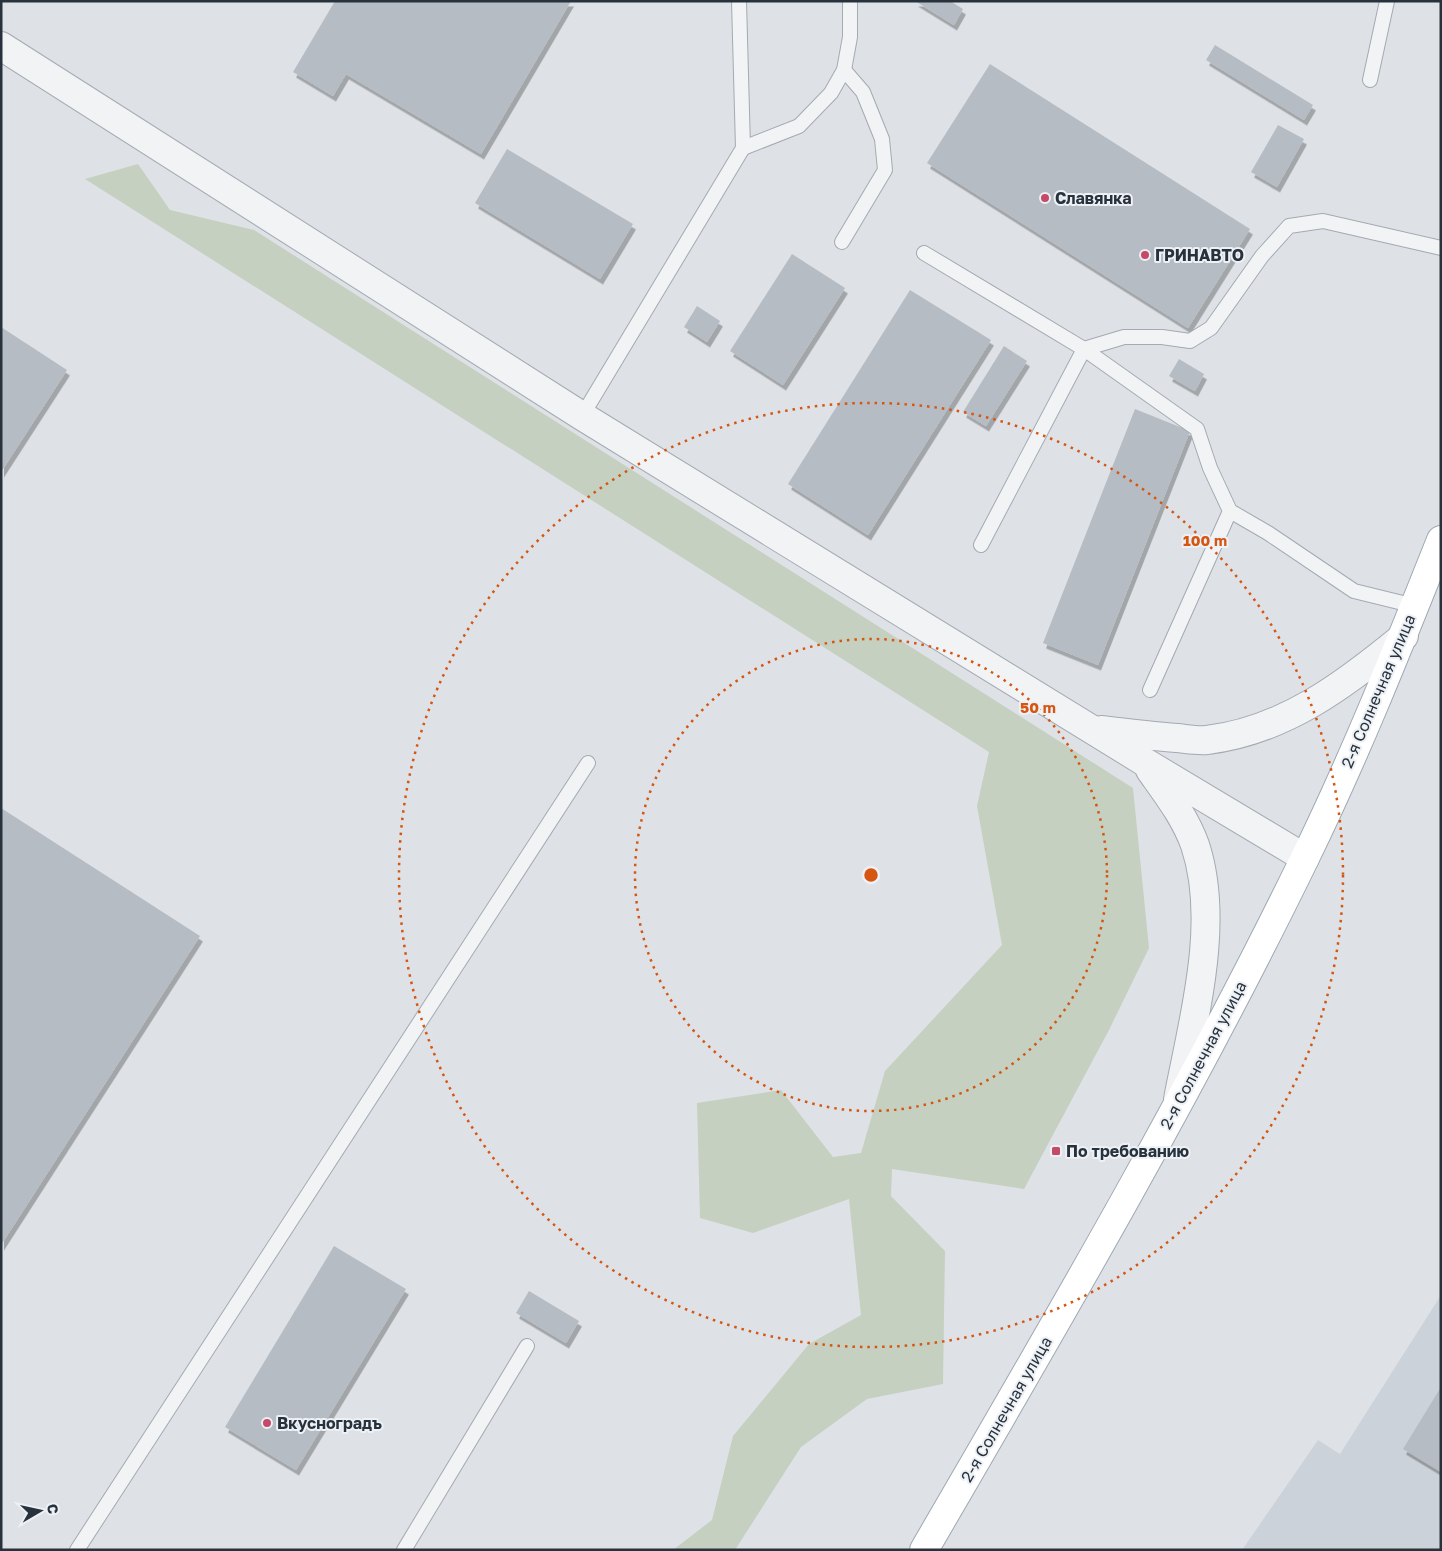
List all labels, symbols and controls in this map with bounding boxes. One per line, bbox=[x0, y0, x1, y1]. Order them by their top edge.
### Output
place label: Славянка bbox=[1055, 188, 1132, 208]
marker: Славянка bbox=[1039, 192, 1051, 204]
place label: ГРИНАВТО bbox=[1155, 245, 1244, 265]
marker: ГРИНАВТО bbox=[1139, 249, 1151, 261]
text: 100 m bbox=[1183, 531, 1227, 549]
street label: 2-я Солнечная улица bbox=[1337, 611, 1419, 771]
text: 50 m bbox=[1020, 698, 1056, 716]
centre of rings bbox=[862, 866, 880, 884]
street label: 2-я Солнечная улица bbox=[1155, 978, 1251, 1132]
place label: По требованию bbox=[1066, 1141, 1190, 1161]
marker: По требованию bbox=[1050, 1145, 1062, 1157]
street label: 2-я Солнечная улица bbox=[956, 1333, 1056, 1485]
place label: Вкусноградъ bbox=[277, 1413, 382, 1433]
marker: Вкусноградъ bbox=[261, 1417, 273, 1429]
north arrow bbox=[15, 1486, 65, 1536]
text: С bbox=[44, 1503, 63, 1515]

